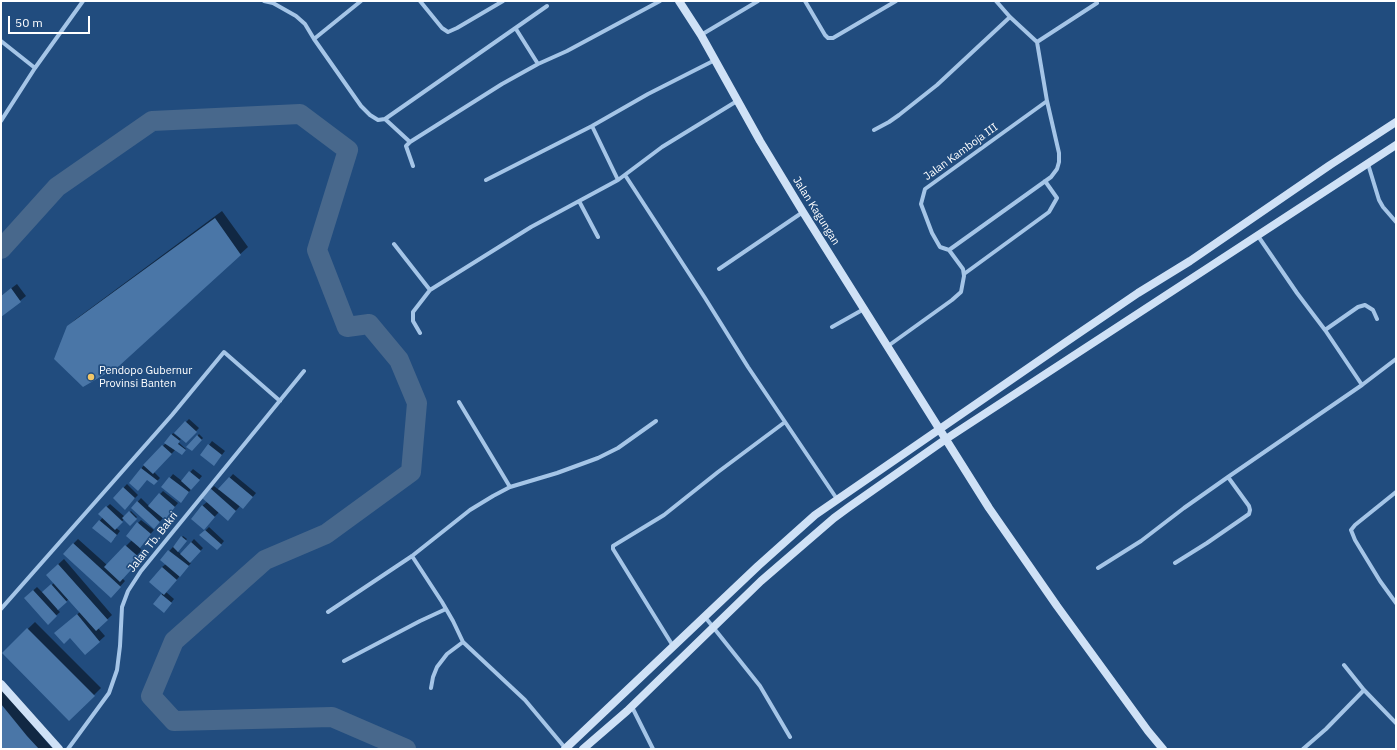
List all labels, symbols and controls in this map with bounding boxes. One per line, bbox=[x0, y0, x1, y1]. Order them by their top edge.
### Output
scale bar bbox=[10, 8, 92, 34]
text: 50 m bbox=[15, 15, 43, 30]
street label: Jalan Kamboja III bbox=[921, 121, 1001, 183]
street label: Jalan Kagungan bbox=[790, 174, 842, 248]
place label: Pendopo Gubernur Provinsi Banten bbox=[99, 364, 192, 390]
marker: Pendopo Gubernur Provinsi Banten bbox=[86, 372, 96, 382]
street label: Jalan Tb. Bakri bbox=[125, 509, 181, 575]

